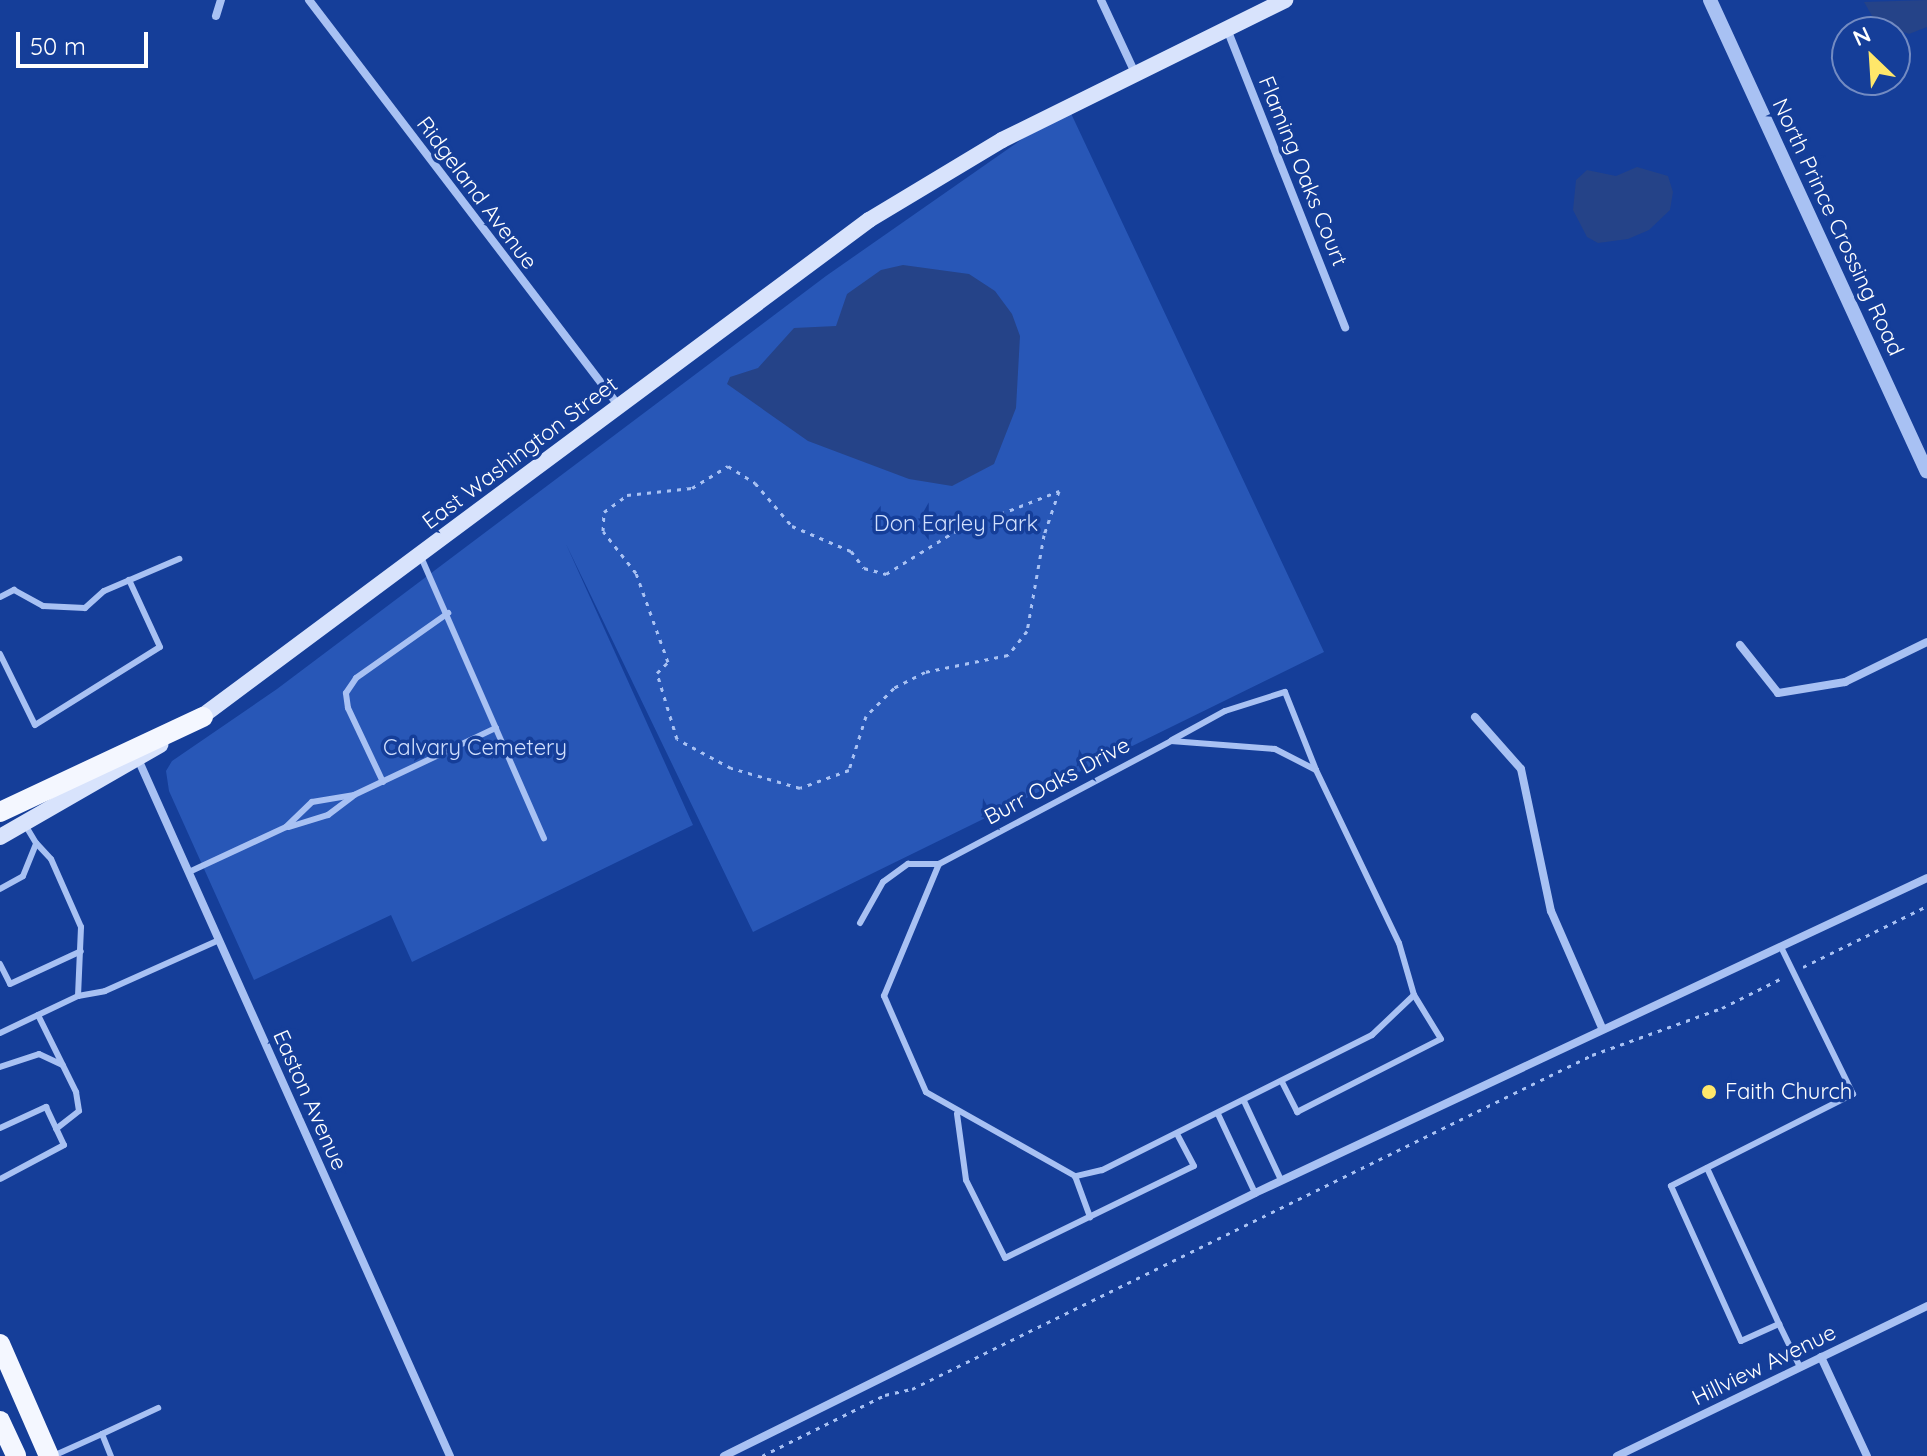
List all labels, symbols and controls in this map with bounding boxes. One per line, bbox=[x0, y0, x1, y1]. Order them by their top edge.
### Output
scale bar bbox=[20, 16, 152, 66]
north arrow bbox=[1831, 16, 1911, 96]
text: N bbox=[1848, 20, 1875, 52]
text: 50 m bbox=[30, 31, 86, 61]
street label: Flaming Oaks Court bbox=[1253, 72, 1353, 270]
street label: North Prince Crossing Road bbox=[1767, 94, 1909, 360]
street label: Ridgeland Avenue bbox=[411, 112, 543, 274]
street label: East Washington Street bbox=[417, 371, 623, 535]
park label: Don Earley Park bbox=[874, 511, 1038, 537]
street label: Burr Oaks Drive bbox=[980, 732, 1134, 830]
park label: Calvary Cemetery bbox=[383, 735, 567, 761]
street label: Easton Avenue bbox=[267, 1026, 353, 1174]
place label: Faith Church bbox=[1725, 1079, 1852, 1105]
marker: Faith Church bbox=[1700, 1083, 1718, 1101]
street label: Hillview Avenue bbox=[1688, 1319, 1840, 1411]

